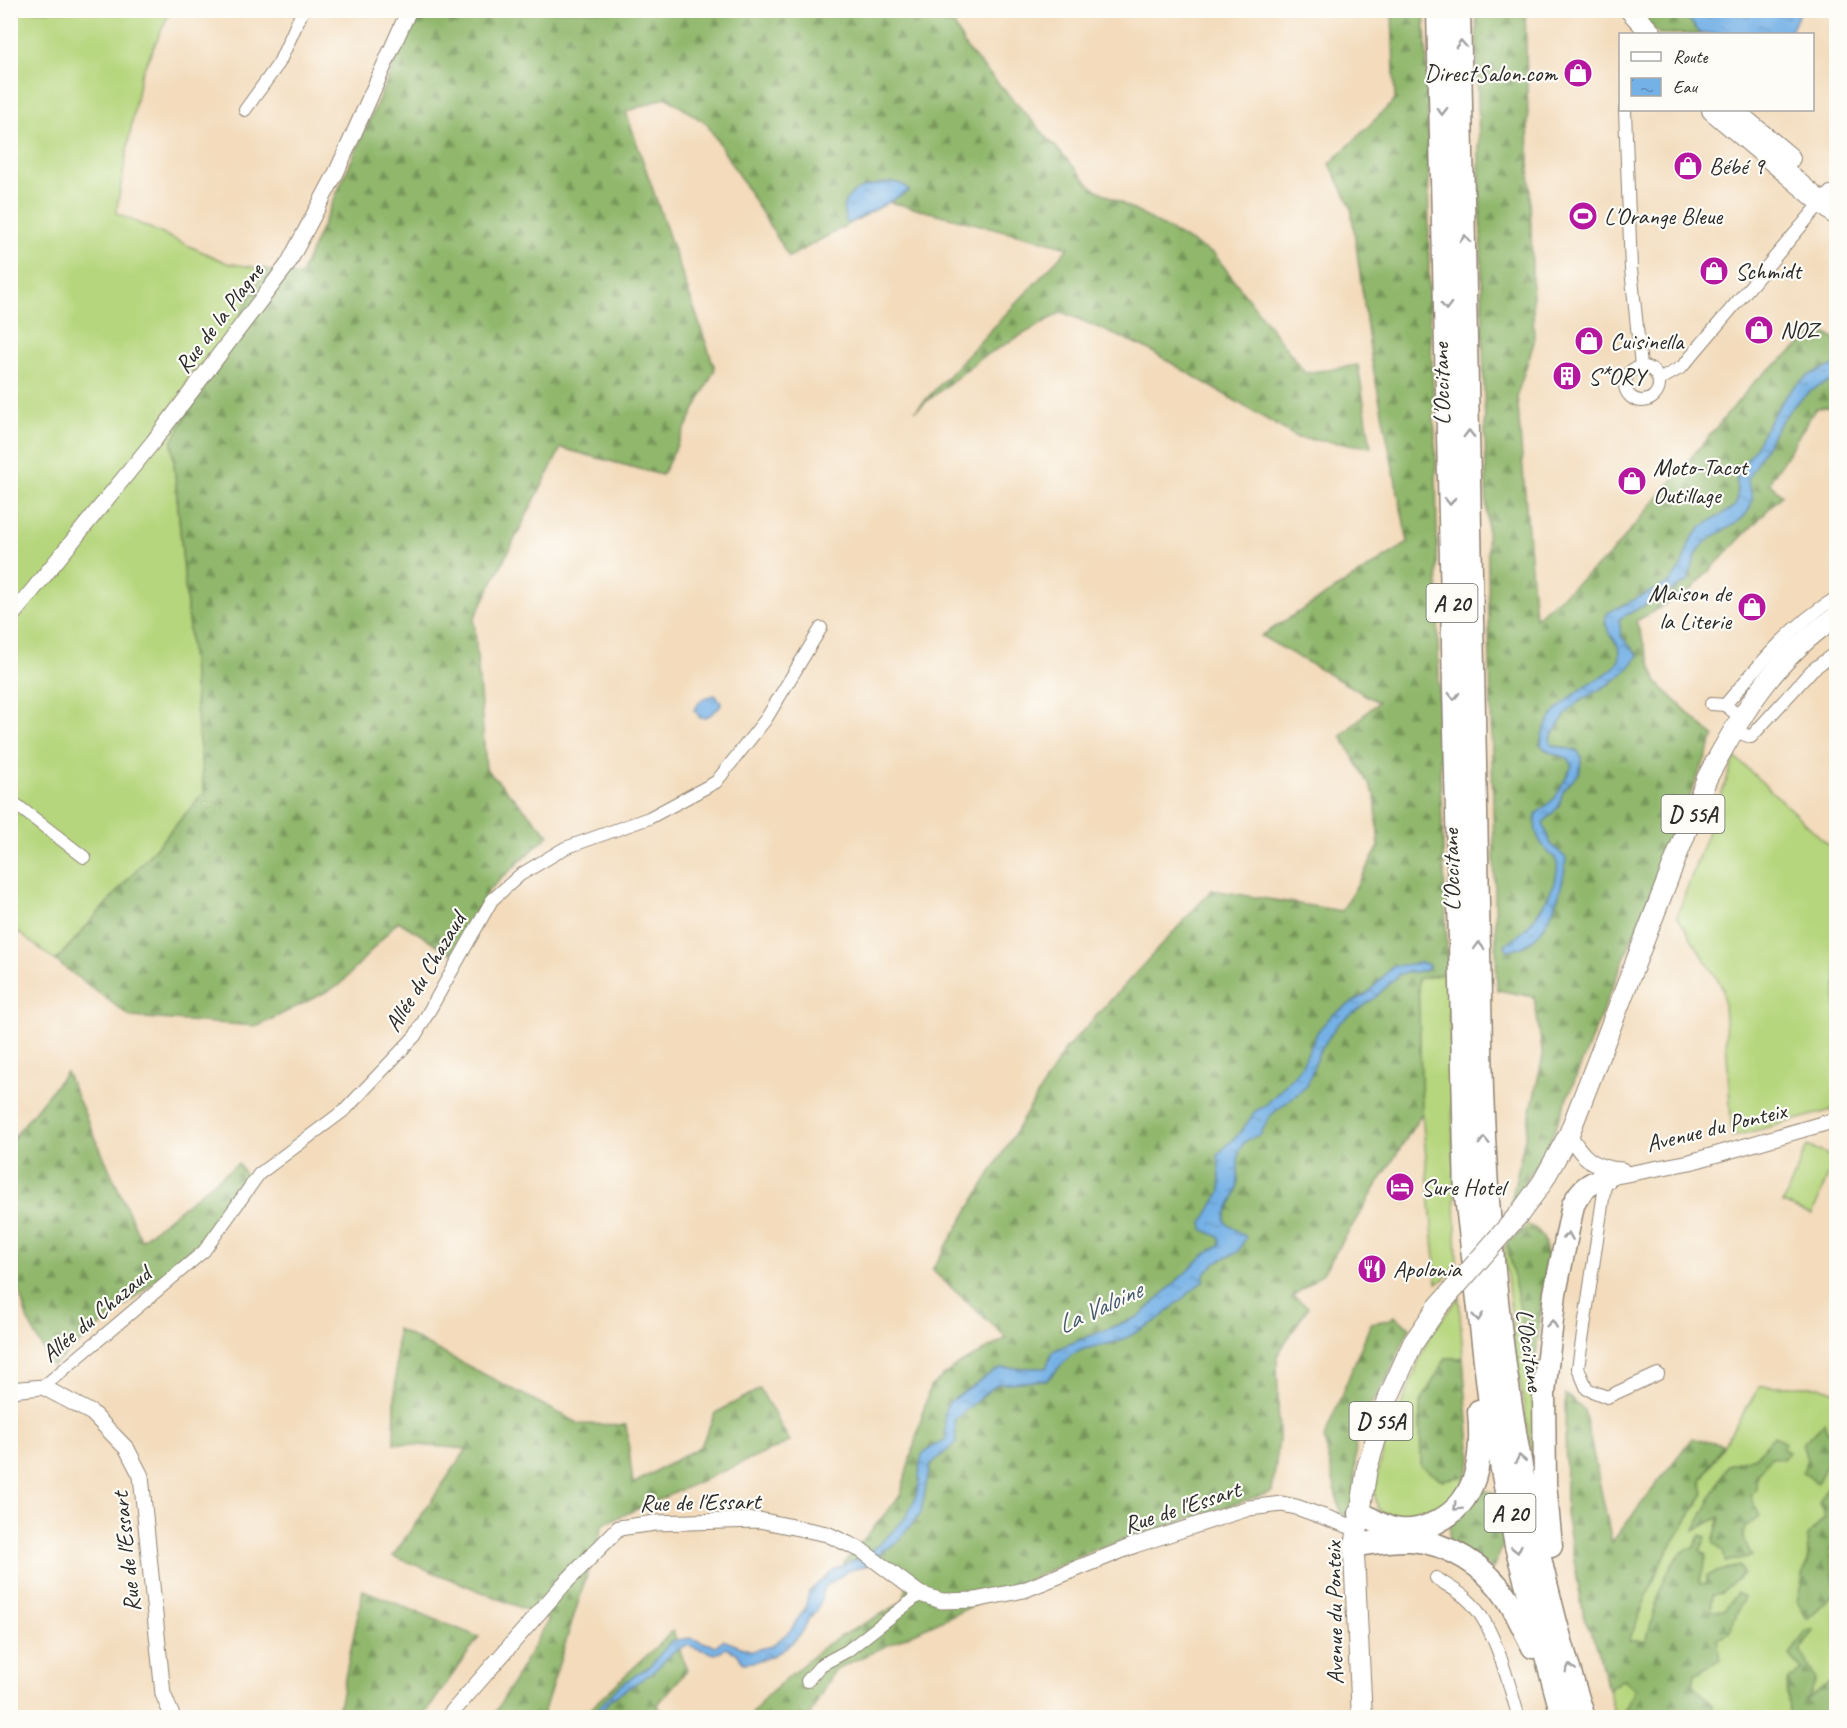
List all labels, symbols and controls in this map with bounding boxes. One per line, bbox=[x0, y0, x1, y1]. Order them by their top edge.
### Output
legend bbox=[1619, 33, 1814, 111]
one-way arrow bbox=[1454, 40, 1467, 49]
text: Route bbox=[1673, 46, 1708, 68]
shop icon: DirectSalon.com bbox=[1562, 57, 1594, 89]
place label: DirectSalon.com bbox=[1424, 58, 1558, 88]
text: Eau bbox=[1673, 76, 1698, 98]
one-way arrow bbox=[1436, 106, 1448, 115]
shop icon: Bébé 9 bbox=[1672, 150, 1704, 182]
place label: Bébé 9 bbox=[1709, 151, 1766, 181]
sports icon: L'Orange Bleue bbox=[1567, 200, 1599, 232]
place label: L'Orange Bleue bbox=[1604, 201, 1724, 231]
one-way arrow bbox=[1459, 235, 1471, 244]
street label: Rue de la Plagne bbox=[168, 255, 271, 379]
shop icon: Schmidt bbox=[1698, 255, 1730, 287]
place label: Schmidt bbox=[1735, 256, 1803, 286]
one-way arrow bbox=[1440, 301, 1452, 310]
shop icon: NOZ bbox=[1743, 314, 1775, 346]
place label: NOZ bbox=[1780, 315, 1822, 345]
shop icon: Cuisinella bbox=[1573, 325, 1605, 357]
place label: Cuisinella bbox=[1610, 326, 1685, 356]
street label: L'Occitane bbox=[1425, 340, 1457, 426]
building icon: S*ORY bbox=[1551, 360, 1583, 392]
place label: S*ORY bbox=[1588, 361, 1649, 391]
one-way arrow bbox=[1463, 430, 1476, 439]
place label: Moto-Tacot Outillage bbox=[1653, 452, 1749, 510]
shop icon: Moto-Tacot Outillage bbox=[1616, 465, 1648, 497]
one-way arrow bbox=[1444, 496, 1456, 505]
place label: Maison de la Literie bbox=[1648, 578, 1733, 636]
road number: A 20 bbox=[1426, 584, 1478, 622]
shop icon: Maison de la Literie bbox=[1736, 591, 1768, 623]
one-way arrow bbox=[1448, 691, 1460, 700]
road number: D 55A bbox=[1662, 795, 1724, 833]
street label: L'Occitane bbox=[1435, 826, 1467, 912]
street label: Allée du Chazaud bbox=[378, 904, 474, 1037]
one-way arrow bbox=[1473, 941, 1486, 950]
street label: Avenue du Ponteix bbox=[1643, 1095, 1791, 1159]
one-way arrow bbox=[1477, 1136, 1490, 1145]
hotel icon: Sure Hotel bbox=[1384, 1171, 1416, 1203]
place label: Sure Hotel bbox=[1421, 1172, 1509, 1202]
one-way arrow bbox=[1561, 1231, 1573, 1241]
restaurant icon: Apolonia bbox=[1356, 1253, 1388, 1285]
place label: Apolonia bbox=[1393, 1254, 1462, 1284]
street label: Allée du Chazaud bbox=[35, 1257, 160, 1369]
water label: La Valoine bbox=[1052, 1272, 1150, 1341]
street label: L'Occitane bbox=[1509, 1307, 1551, 1395]
one-way arrow bbox=[1471, 1312, 1484, 1322]
one-way arrow bbox=[1545, 1319, 1558, 1328]
road number: D 55A bbox=[1350, 1402, 1412, 1440]
one-way arrow bbox=[1514, 1455, 1526, 1464]
street label: Rue de l'Essart bbox=[1120, 1473, 1246, 1540]
street label: Rue de l'Essart bbox=[639, 1486, 763, 1518]
street label: Rue de l'Essart bbox=[105, 1488, 147, 1614]
road number: A 20 bbox=[1484, 1494, 1536, 1532]
one-way arrow bbox=[1453, 1501, 1464, 1511]
street label: Avenue du Ponteix bbox=[1318, 1539, 1350, 1685]
one-way arrow bbox=[1510, 1544, 1523, 1554]
one-way arrow bbox=[1564, 1663, 1577, 1673]

